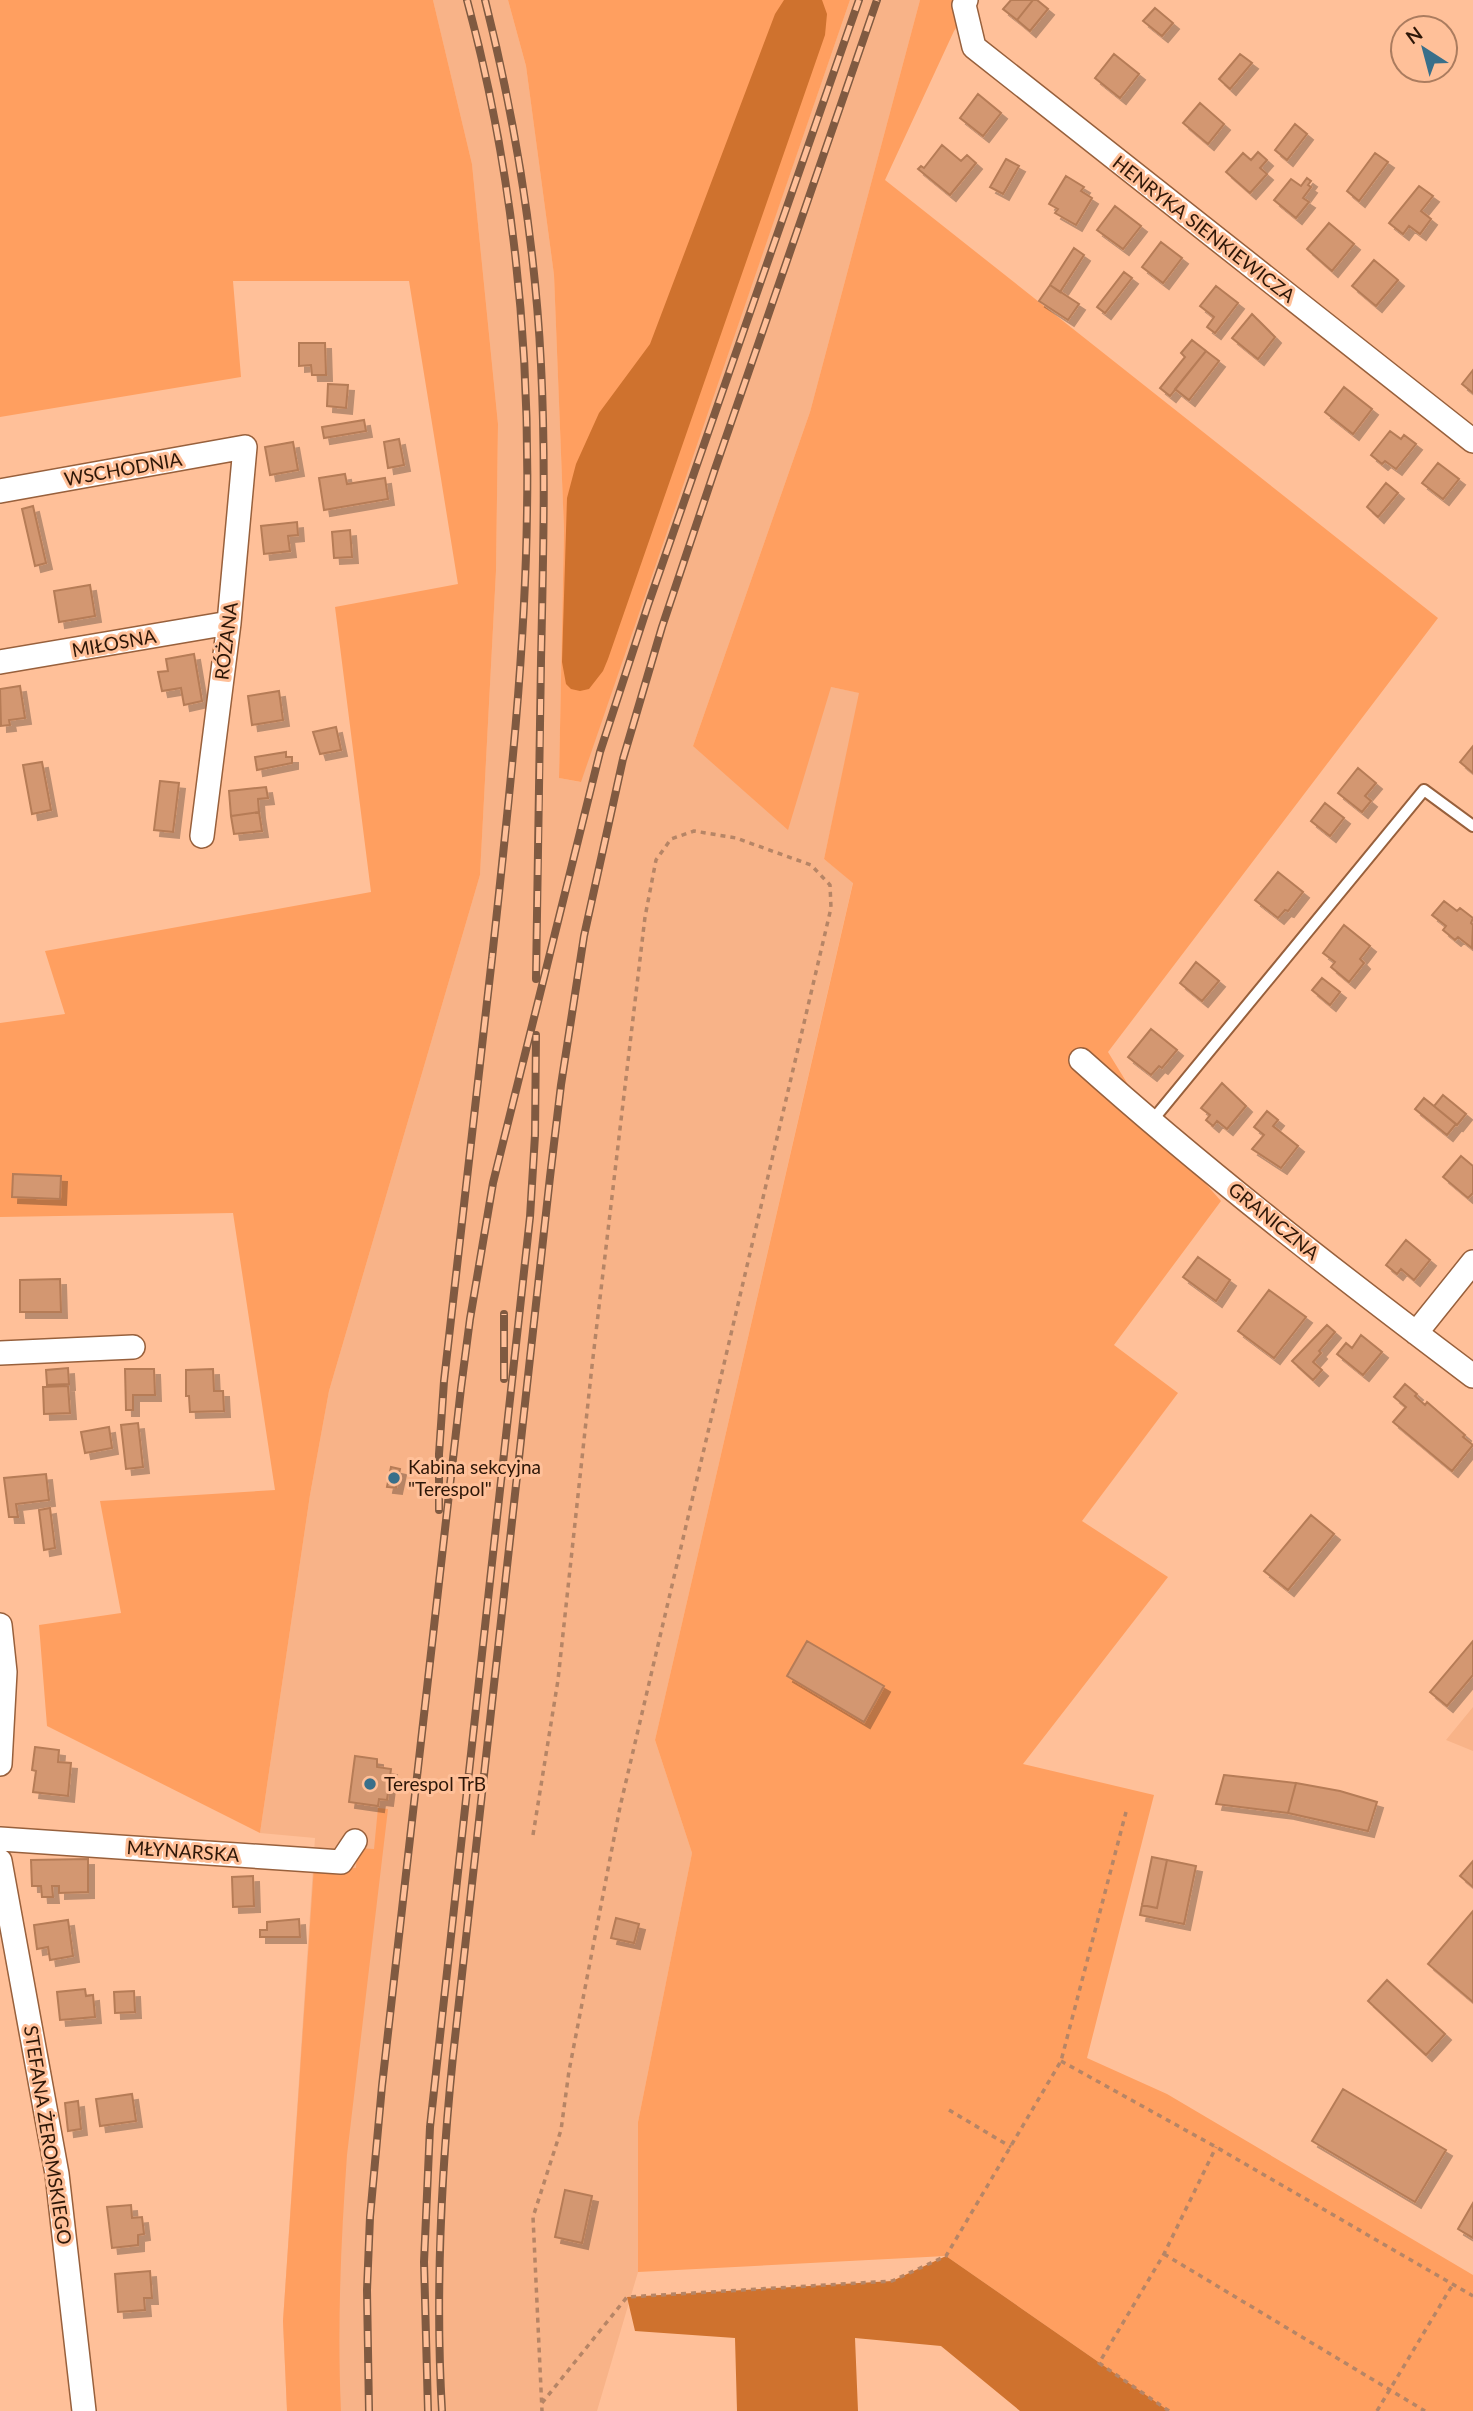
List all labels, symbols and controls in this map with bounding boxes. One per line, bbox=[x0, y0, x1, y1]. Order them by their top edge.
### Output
north arrow bbox=[1389, 14, 1459, 84]
text: N bbox=[1401, 21, 1426, 48]
street label: HENRYKA SIENKIEWICZA bbox=[1109, 150, 1300, 307]
street label: WSCHODNIA bbox=[62, 447, 184, 490]
street label: RÓŻANA bbox=[209, 601, 242, 681]
street label: MIŁOSNA bbox=[70, 624, 158, 661]
street label: GRANICZNA bbox=[1224, 1177, 1324, 1264]
place label: Kabina sekcyjna "Terespol" bbox=[408, 1455, 541, 1500]
marker: Kabina sekcyjna "Terespol" bbox=[386, 1470, 402, 1486]
place label: Terespol TrB bbox=[384, 1772, 486, 1795]
marker: Terespol TrB bbox=[362, 1776, 378, 1792]
street label: MŁYNARSKA bbox=[126, 1835, 240, 1866]
street label: STEFANA ŻEROMSKIEGO bbox=[20, 2024, 77, 2246]

